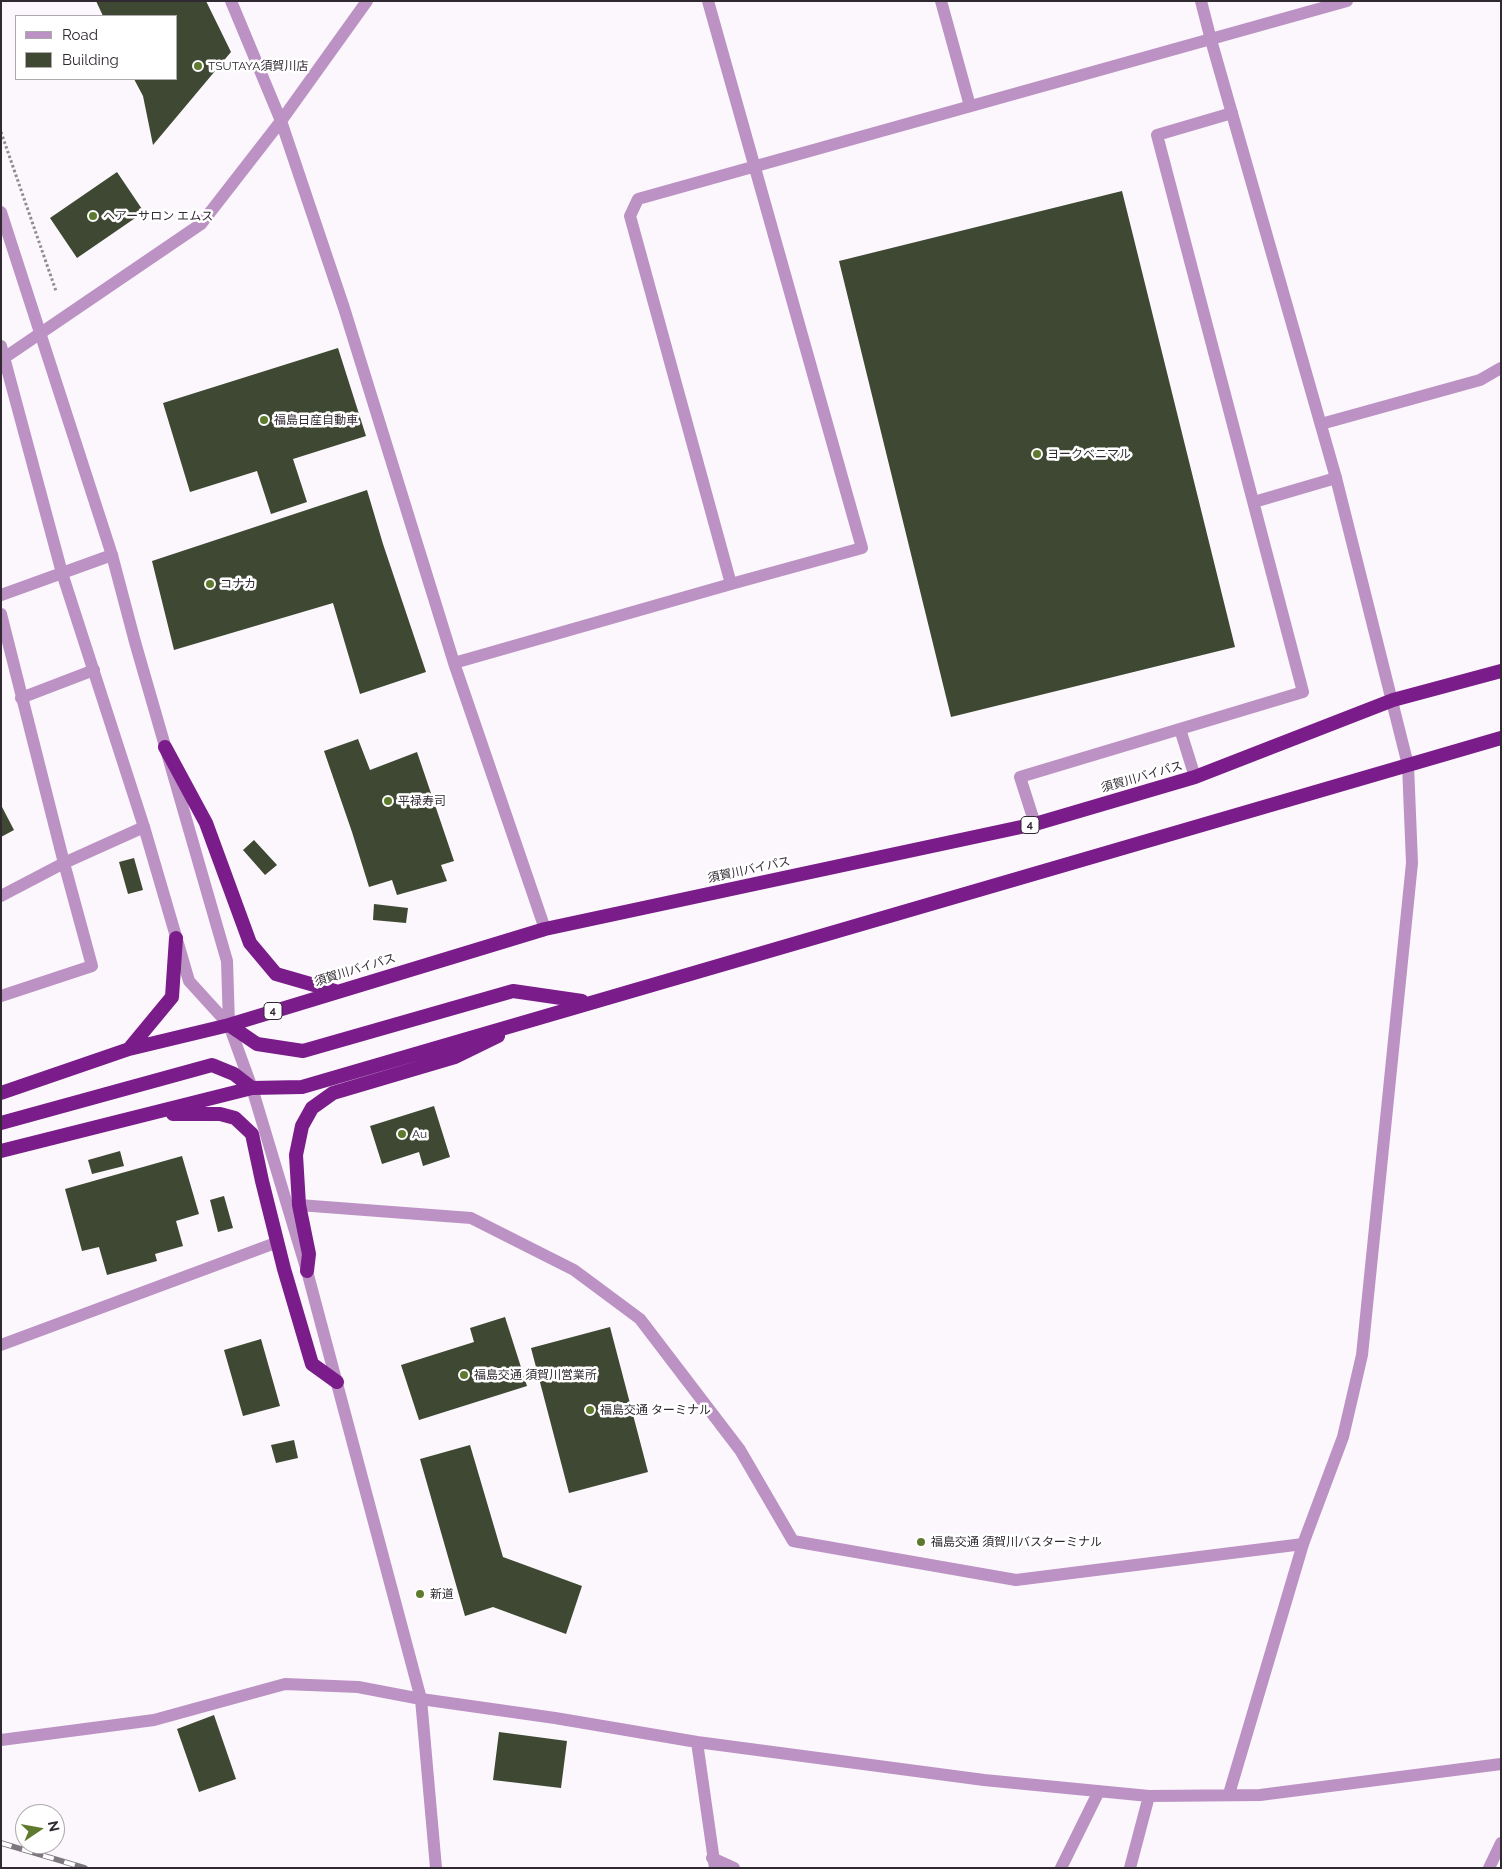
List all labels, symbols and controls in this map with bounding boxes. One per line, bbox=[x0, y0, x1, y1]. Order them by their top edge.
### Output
legend bbox=[15, 15, 178, 80]
text: Road bbox=[62, 26, 98, 44]
text: Building bbox=[62, 51, 119, 69]
place label: TSUTAYA須賀川店 bbox=[208, 59, 308, 73]
marker: TSUTAYA須賀川店 bbox=[192, 60, 204, 72]
place label: ヘアーサロン エムス bbox=[103, 209, 213, 223]
marker: ヘアーサロン エムス bbox=[87, 210, 99, 222]
place label: 福島日産自動車 bbox=[274, 413, 358, 427]
marker: 福島日産自動車 bbox=[258, 414, 270, 426]
place label: ヨークベニマル bbox=[1047, 447, 1131, 461]
marker: ヨークベニマル bbox=[1031, 448, 1043, 460]
place label: コナカ bbox=[220, 577, 256, 591]
marker: コナカ bbox=[204, 578, 216, 590]
street label: 須賀川バイパス bbox=[1100, 759, 1184, 795]
place label: 平禄寿司 bbox=[398, 794, 446, 808]
marker: 平禄寿司 bbox=[382, 795, 394, 807]
road number: 4 bbox=[1021, 816, 1039, 834]
street label: 須賀川バイパス bbox=[706, 854, 792, 886]
street label: 須賀川バイパス bbox=[313, 951, 397, 989]
road number: 4 bbox=[264, 1002, 282, 1019]
place label: Au bbox=[412, 1127, 427, 1141]
marker: Au bbox=[396, 1128, 408, 1140]
place label: 福島交通 須賀川営業所 bbox=[474, 1368, 597, 1382]
marker: 福島交通 須賀川営業所 bbox=[458, 1369, 470, 1381]
place label: 福島交通 ターミナル bbox=[600, 1403, 711, 1417]
marker: 福島交通 ターミナル bbox=[584, 1404, 596, 1416]
place label: 福島交通 須賀川バスターミナル bbox=[931, 1535, 1102, 1549]
marker: 福島交通 須賀川バスターミナル bbox=[915, 1536, 927, 1548]
place label: 新道 bbox=[430, 1587, 454, 1601]
marker: 新道 bbox=[414, 1588, 426, 1600]
north arrow bbox=[15, 1804, 65, 1854]
text: N bbox=[45, 1819, 63, 1833]

